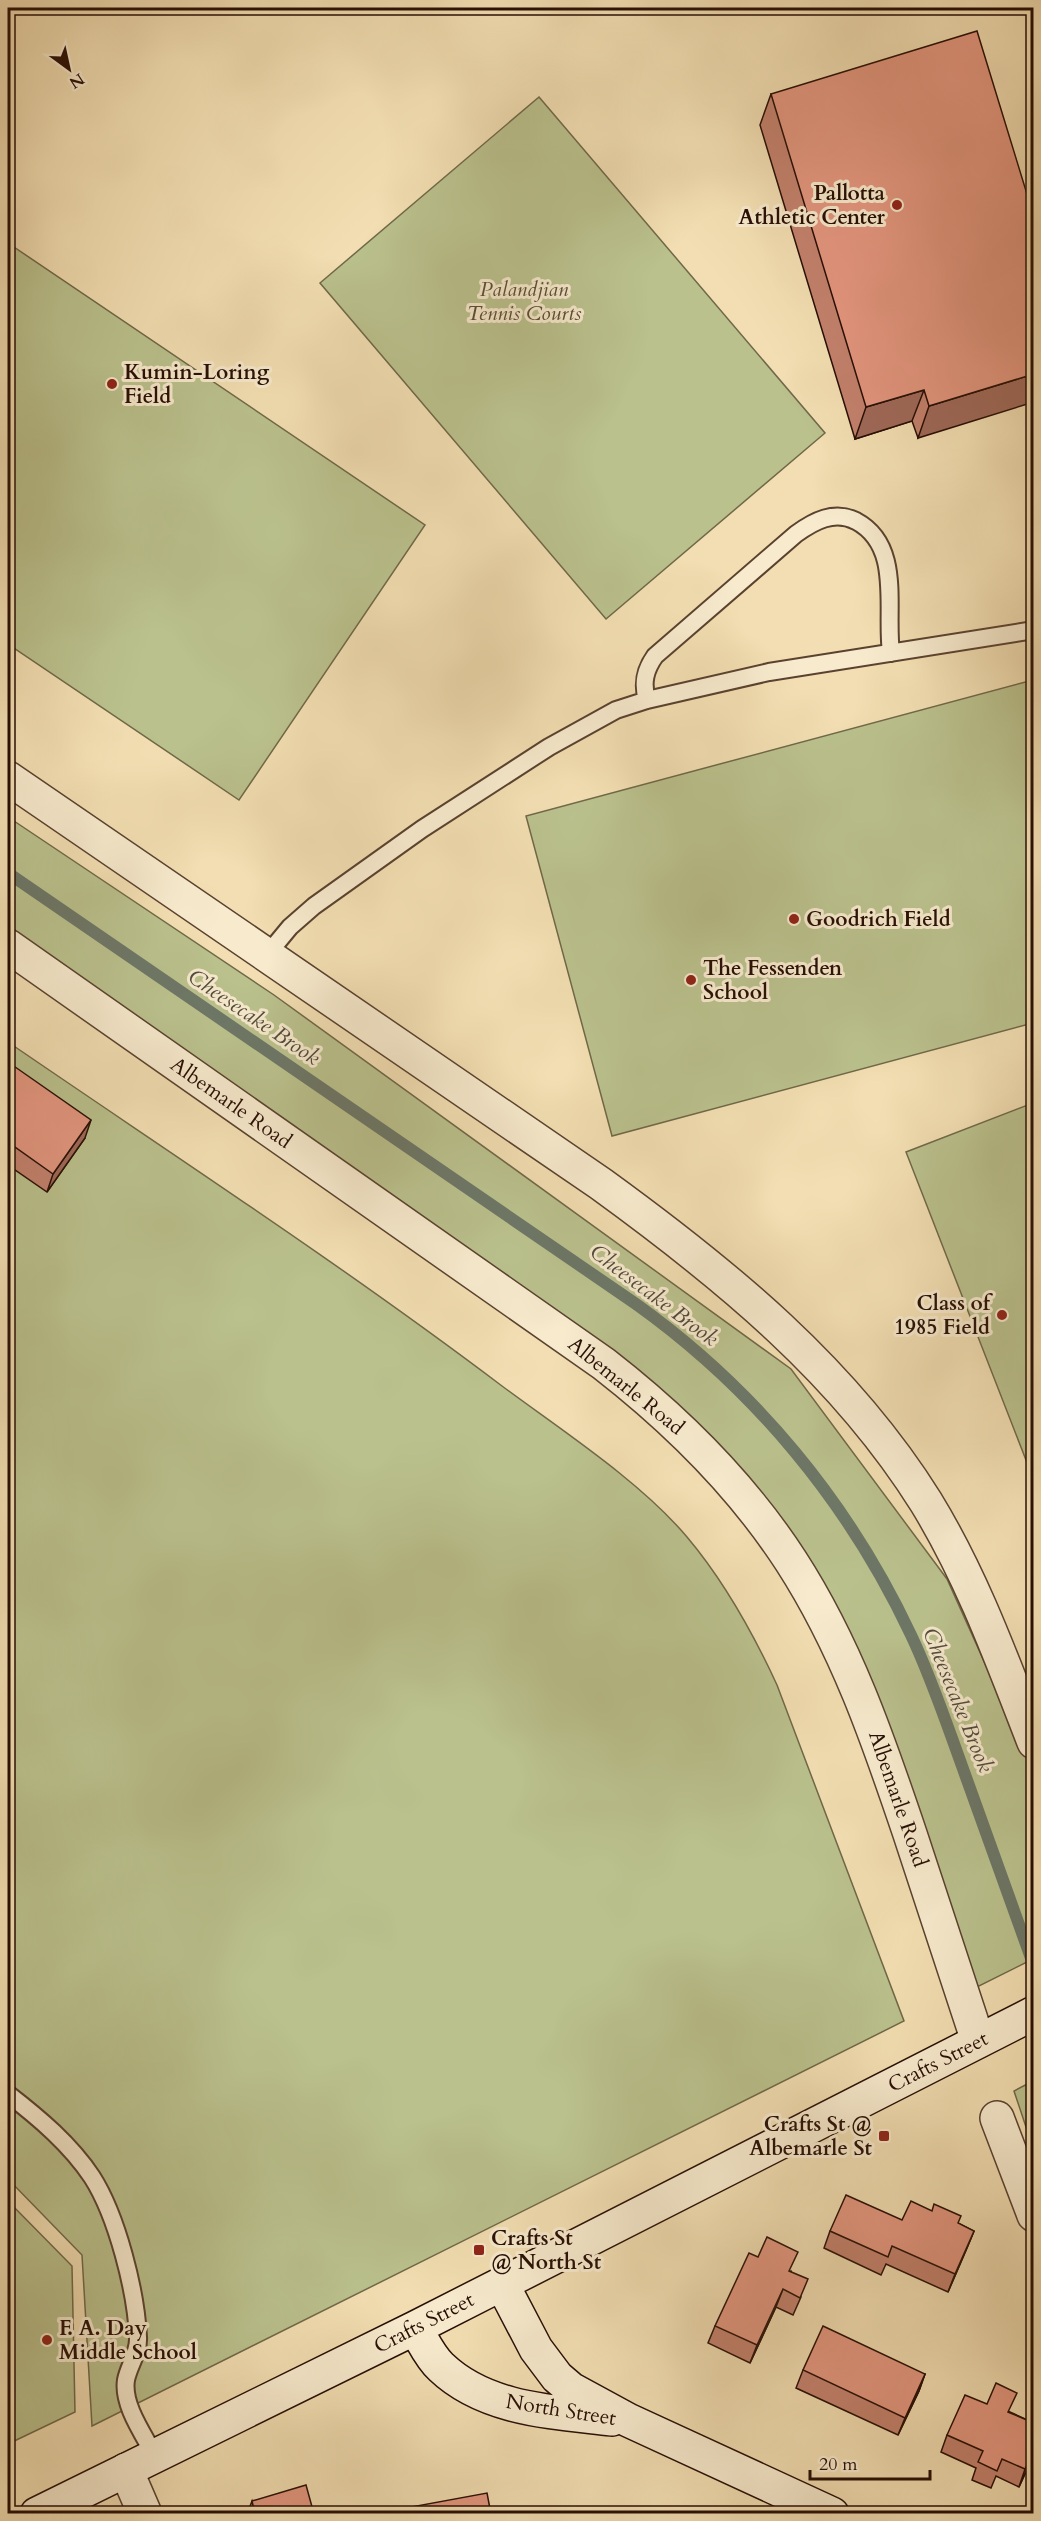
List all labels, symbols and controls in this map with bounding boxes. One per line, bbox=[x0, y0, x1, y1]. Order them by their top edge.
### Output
north arrow bbox=[39, 39, 99, 99]
text: N bbox=[65, 68, 88, 94]
place label: Pallotta Athletic Center bbox=[739, 179, 886, 232]
marker: Pallotta Athletic Center bbox=[890, 198, 904, 212]
park label: Palandjian Tennis Courts bbox=[467, 275, 581, 328]
place label: Kumin-Loring Field bbox=[124, 358, 270, 411]
marker: Kumin-Loring Field bbox=[105, 377, 119, 391]
place label: Goodrich Field bbox=[806, 905, 951, 934]
marker: Goodrich Field bbox=[787, 912, 801, 926]
place label: The Fessenden School bbox=[703, 954, 843, 1007]
water label: Cheesecake Brook bbox=[182, 962, 326, 1072]
marker: The Fessenden School bbox=[684, 973, 698, 987]
street label: Albemarle Road bbox=[164, 1050, 298, 1156]
water label: Cheesecake Brook bbox=[584, 1237, 724, 1353]
place label: Class of 1985 Field bbox=[894, 1289, 994, 1342]
marker: Class of 1985 Field bbox=[995, 1308, 1009, 1322]
street label: Albemarle Road bbox=[562, 1330, 690, 1442]
water label: Cheesecake Brook bbox=[915, 1623, 1001, 1777]
street label: Albemarle Road bbox=[861, 1727, 935, 1871]
street label: Crafts Street bbox=[883, 2024, 993, 2100]
place label: Crafts St @ Albemarle St bbox=[749, 2110, 873, 2163]
marker: Crafts St @ Albemarle St bbox=[877, 2129, 891, 2143]
place label: Crafts St @ North St bbox=[491, 2224, 602, 2277]
marker: Crafts St @ North St bbox=[472, 2243, 486, 2257]
street label: Crafts Street bbox=[369, 2285, 479, 2361]
place label: F. A. Day Middle School bbox=[59, 2314, 197, 2367]
marker: F. A. Day Middle School bbox=[40, 2333, 54, 2347]
street label: North Street bbox=[504, 2387, 619, 2433]
scale bar bbox=[810, 2443, 930, 2481]
text: 20 m bbox=[819, 2452, 858, 2477]

